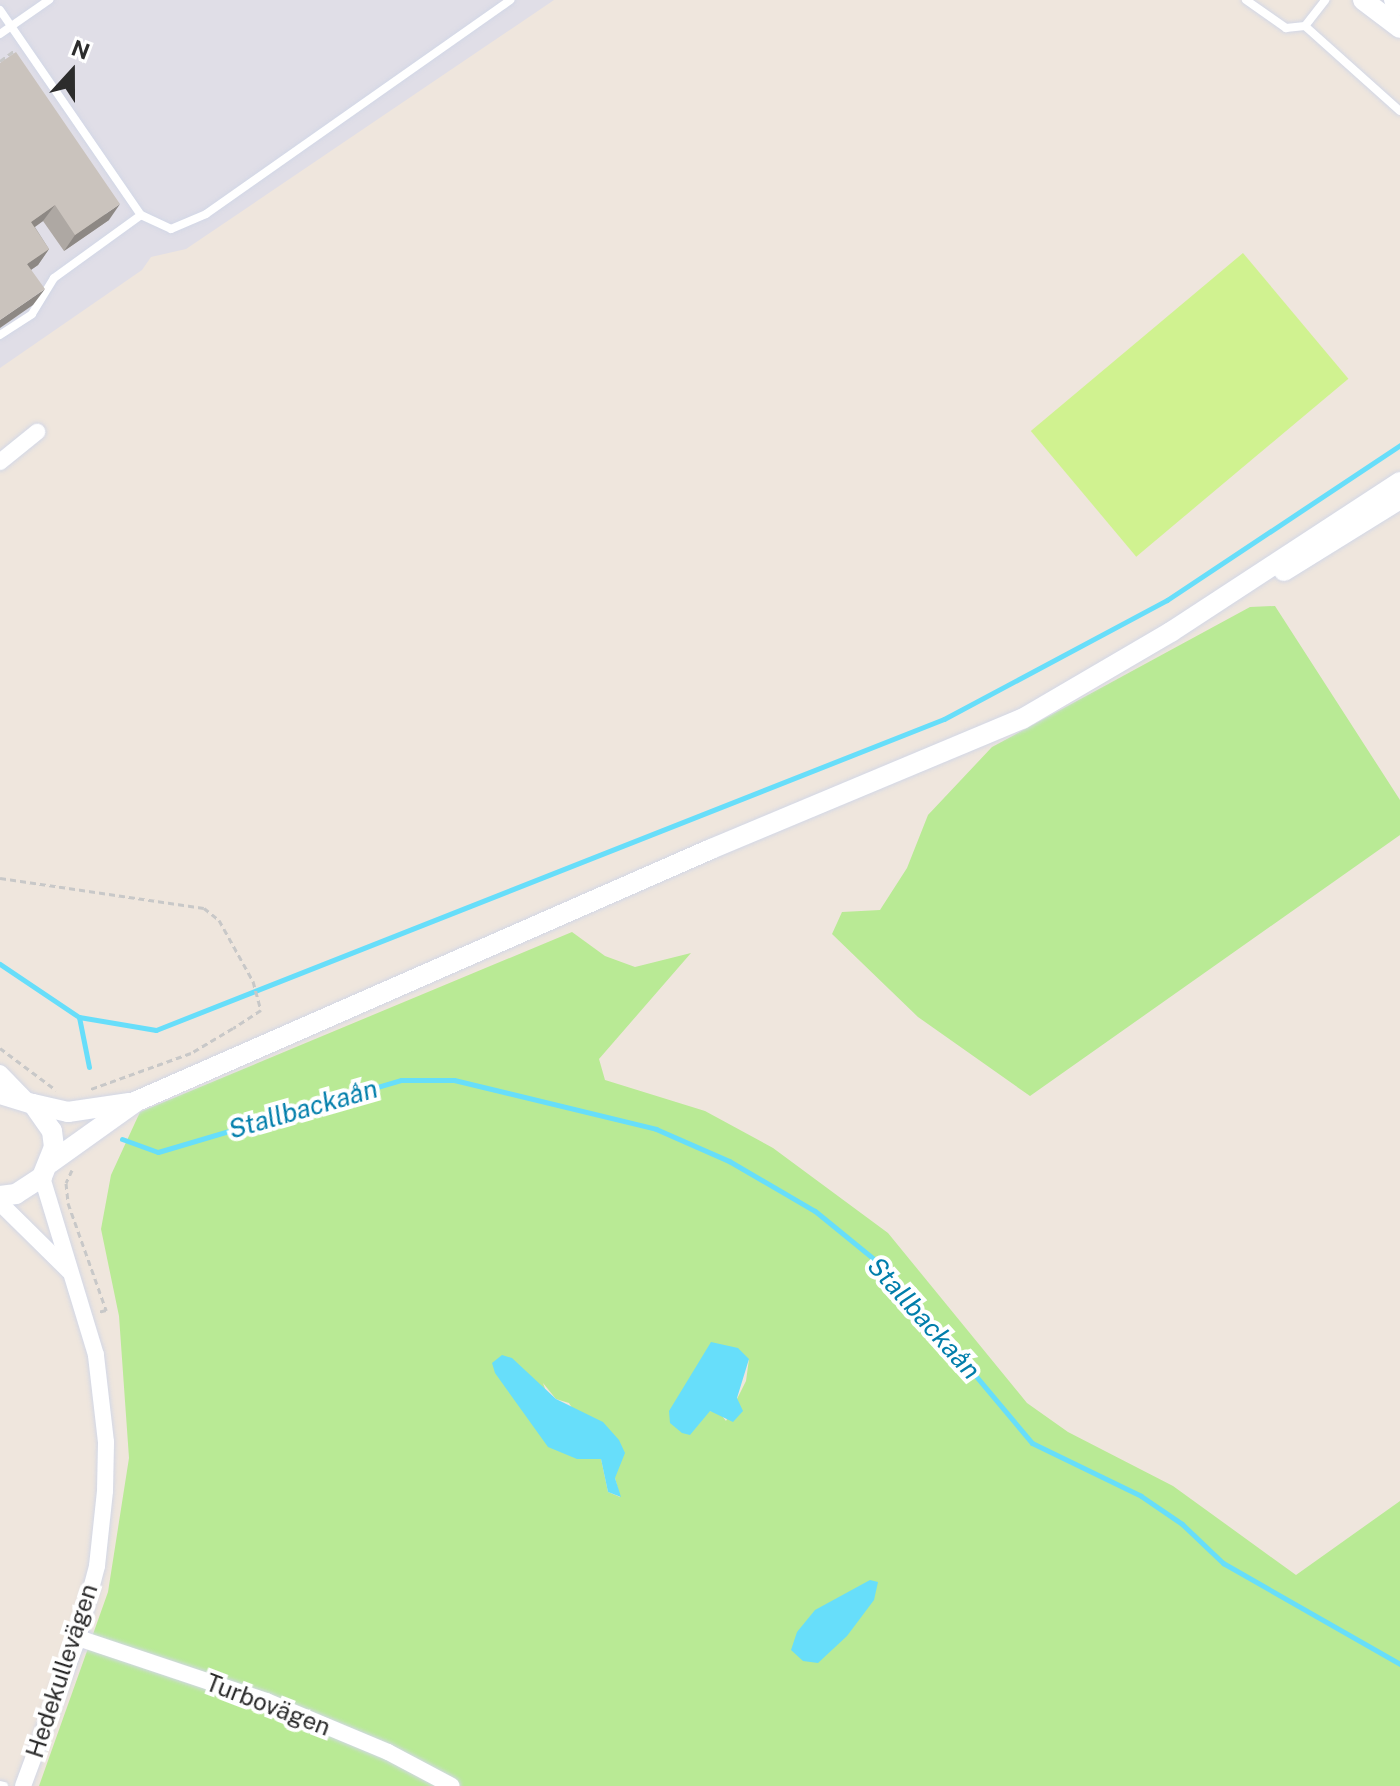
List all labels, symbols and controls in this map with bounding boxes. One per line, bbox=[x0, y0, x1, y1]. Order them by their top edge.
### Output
north arrow bbox=[32, 32, 112, 112]
text: N bbox=[68, 34, 93, 65]
water label: Stallbackaån bbox=[225, 1073, 381, 1145]
water label: Stallbackaån bbox=[861, 1251, 987, 1385]
street label: Hedekullevägen bbox=[20, 1580, 104, 1762]
street label: Turbovägen bbox=[202, 1668, 334, 1742]

